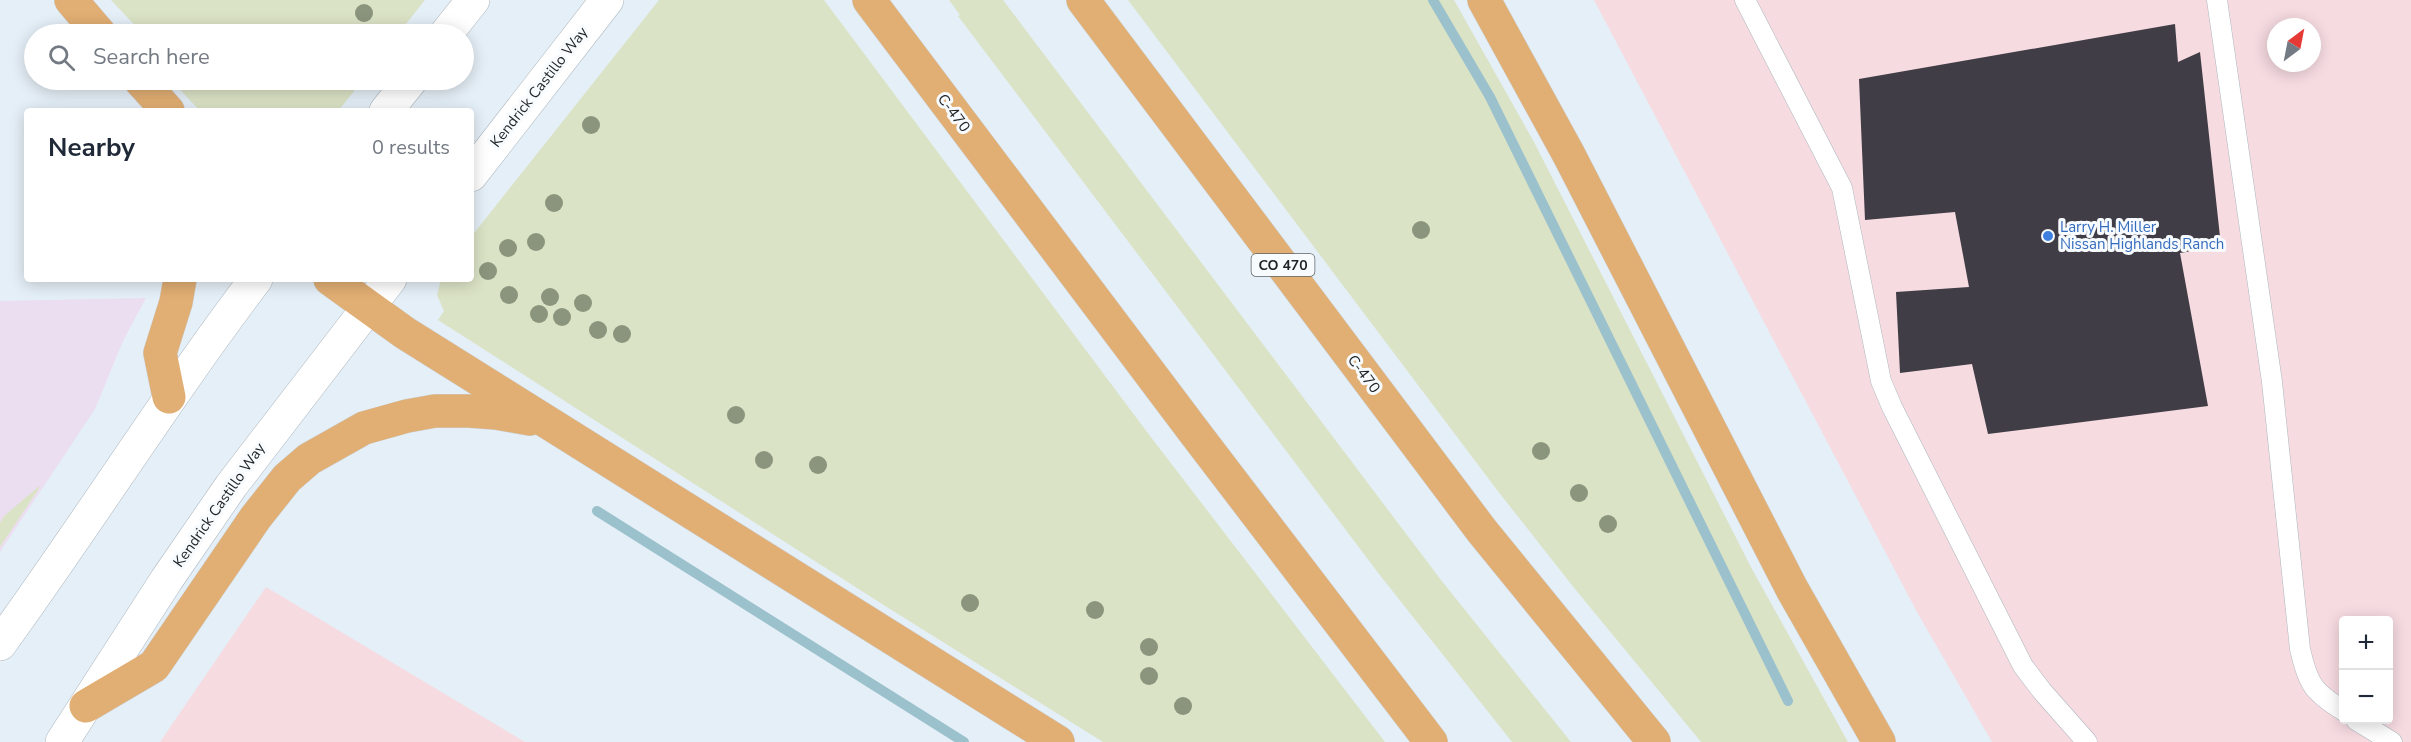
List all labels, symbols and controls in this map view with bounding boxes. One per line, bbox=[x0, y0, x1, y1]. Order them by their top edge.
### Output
north arrow bbox=[2267, 18, 2321, 72]
street label: Kendrick Castillo Way bbox=[486, 22, 592, 151]
search box bbox=[24, 24, 474, 90]
icon: search bbox=[45, 41, 78, 74]
text: Search here bbox=[93, 42, 210, 72]
street label: C-470 bbox=[933, 90, 975, 136]
text: Nearby bbox=[48, 130, 135, 165]
text: 0 results bbox=[372, 134, 450, 161]
place label: Larry H. Miller Nissan Highlands Ranch bbox=[2060, 217, 2224, 254]
marker: Larry H. Miller Nissan Highlands Ranch bbox=[2041, 229, 2055, 243]
road number: CO 470 bbox=[1252, 254, 1314, 276]
street label: C-470 bbox=[1343, 351, 1385, 397]
street label: Kendrick Castillo Way bbox=[169, 439, 270, 571]
map controls bbox=[2339, 616, 2393, 724]
button: + bbox=[2339, 616, 2393, 670]
button: − bbox=[2339, 670, 2393, 724]

